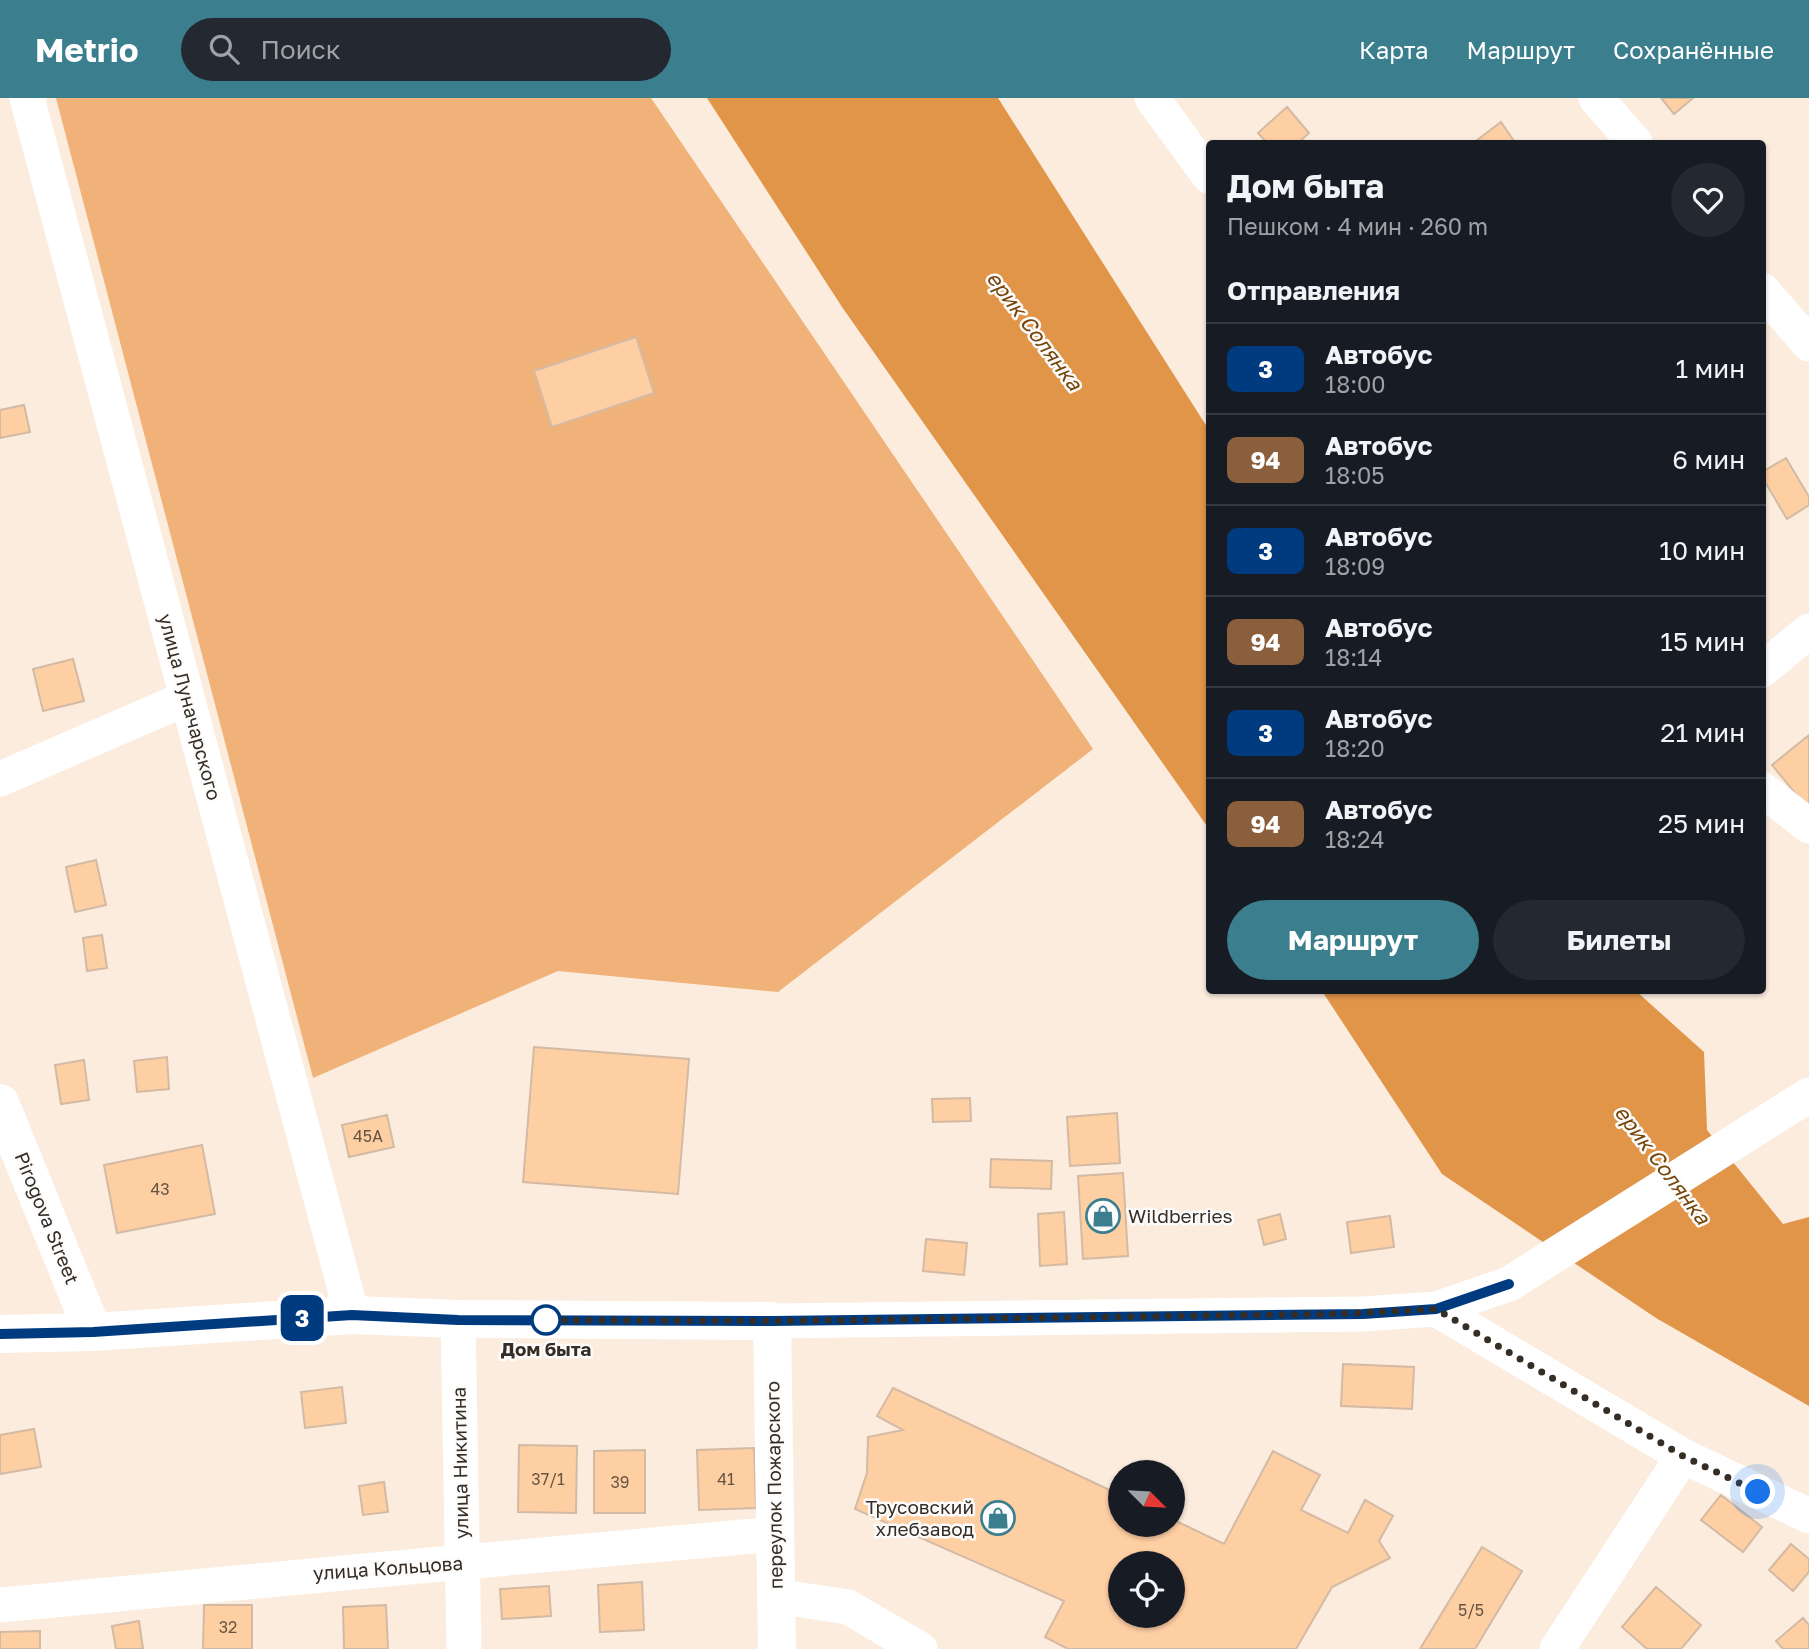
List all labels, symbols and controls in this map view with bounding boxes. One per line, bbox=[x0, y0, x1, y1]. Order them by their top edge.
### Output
search box bbox=[181, 18, 671, 81]
text: Metrio bbox=[35, 30, 139, 69]
icon: search bbox=[205, 30, 243, 68]
text: Поиск bbox=[261, 34, 341, 65]
text: Карта bbox=[1359, 35, 1429, 64]
text: Маршрут bbox=[1467, 35, 1575, 64]
text: Сохранённые bbox=[1613, 35, 1774, 64]
button: heart bbox=[1671, 163, 1745, 237]
text: Дом быта bbox=[1227, 166, 1384, 205]
text: Пешком · 4 мин · 260 m bbox=[1227, 212, 1488, 240]
water label: ерик Солянка bbox=[981, 266, 1089, 396]
text: Отправления bbox=[1227, 275, 1400, 306]
text: Автобус bbox=[1325, 339, 1432, 370]
text: 1 мин bbox=[1675, 353, 1745, 384]
text: 3 bbox=[1258, 354, 1273, 383]
text: 18:00 bbox=[1325, 370, 1386, 398]
text: Автобус bbox=[1325, 430, 1432, 461]
text: 6 мин bbox=[1672, 444, 1745, 475]
text: 94 bbox=[1250, 445, 1281, 474]
text: 18:05 bbox=[1325, 461, 1385, 489]
text: Автобус bbox=[1325, 521, 1432, 552]
text: 10 мин bbox=[1659, 535, 1745, 566]
text: 3 bbox=[1258, 536, 1273, 565]
text: 18:09 bbox=[1325, 552, 1385, 580]
street label: улица Луначарского bbox=[155, 611, 226, 803]
text: Автобус bbox=[1325, 612, 1432, 643]
text: 15 мин bbox=[1660, 626, 1745, 657]
text: 94 bbox=[1250, 627, 1281, 656]
text: 18:14 bbox=[1325, 643, 1382, 671]
text: Автобус bbox=[1325, 703, 1432, 734]
text: 21 мин bbox=[1660, 717, 1745, 748]
text: 3 bbox=[1258, 718, 1273, 747]
text: 18:20 bbox=[1325, 734, 1385, 762]
text: Автобус bbox=[1325, 794, 1432, 825]
text: 25 мин bbox=[1658, 808, 1745, 839]
text: 94 bbox=[1250, 809, 1281, 838]
text: 18:24 bbox=[1325, 825, 1384, 853]
button: Маршрут bbox=[1227, 900, 1479, 980]
button: Билеты bbox=[1493, 900, 1745, 980]
water label: ерик Солянка bbox=[1609, 1100, 1717, 1230]
house number: 45А bbox=[353, 1126, 383, 1146]
street label: Pirogova Street bbox=[10, 1148, 84, 1287]
house number: 43 bbox=[150, 1179, 170, 1199]
shop icon: Wildberries bbox=[1084, 1197, 1122, 1235]
place label: Wildberries bbox=[1128, 1204, 1233, 1227]
line badge: 3 bbox=[279, 1295, 325, 1341]
text: 3 bbox=[295, 1303, 309, 1332]
marker: Дом быта bbox=[531, 1305, 561, 1335]
place label: Дом быта bbox=[501, 1337, 591, 1360]
street label: переулок Пожарского bbox=[760, 1381, 787, 1589]
street label: улица Никитина bbox=[447, 1387, 472, 1539]
north arrow bbox=[1108, 1460, 1185, 1536]
map controls bbox=[1108, 1460, 1185, 1628]
house number: 37/1 bbox=[531, 1469, 565, 1489]
house number: 41 bbox=[717, 1469, 735, 1489]
house number: 39 bbox=[610, 1472, 630, 1492]
your location bbox=[1740, 1474, 1775, 1509]
place label: Трусовский хлебзавод bbox=[865, 1495, 975, 1540]
shop icon: Трусовский хлебзавод bbox=[979, 1499, 1017, 1537]
street label: улица Кольцова bbox=[312, 1551, 464, 1584]
button: locate bbox=[1108, 1551, 1185, 1628]
house number: 5/5 bbox=[1458, 1600, 1484, 1620]
house number: 32 bbox=[219, 1617, 237, 1637]

